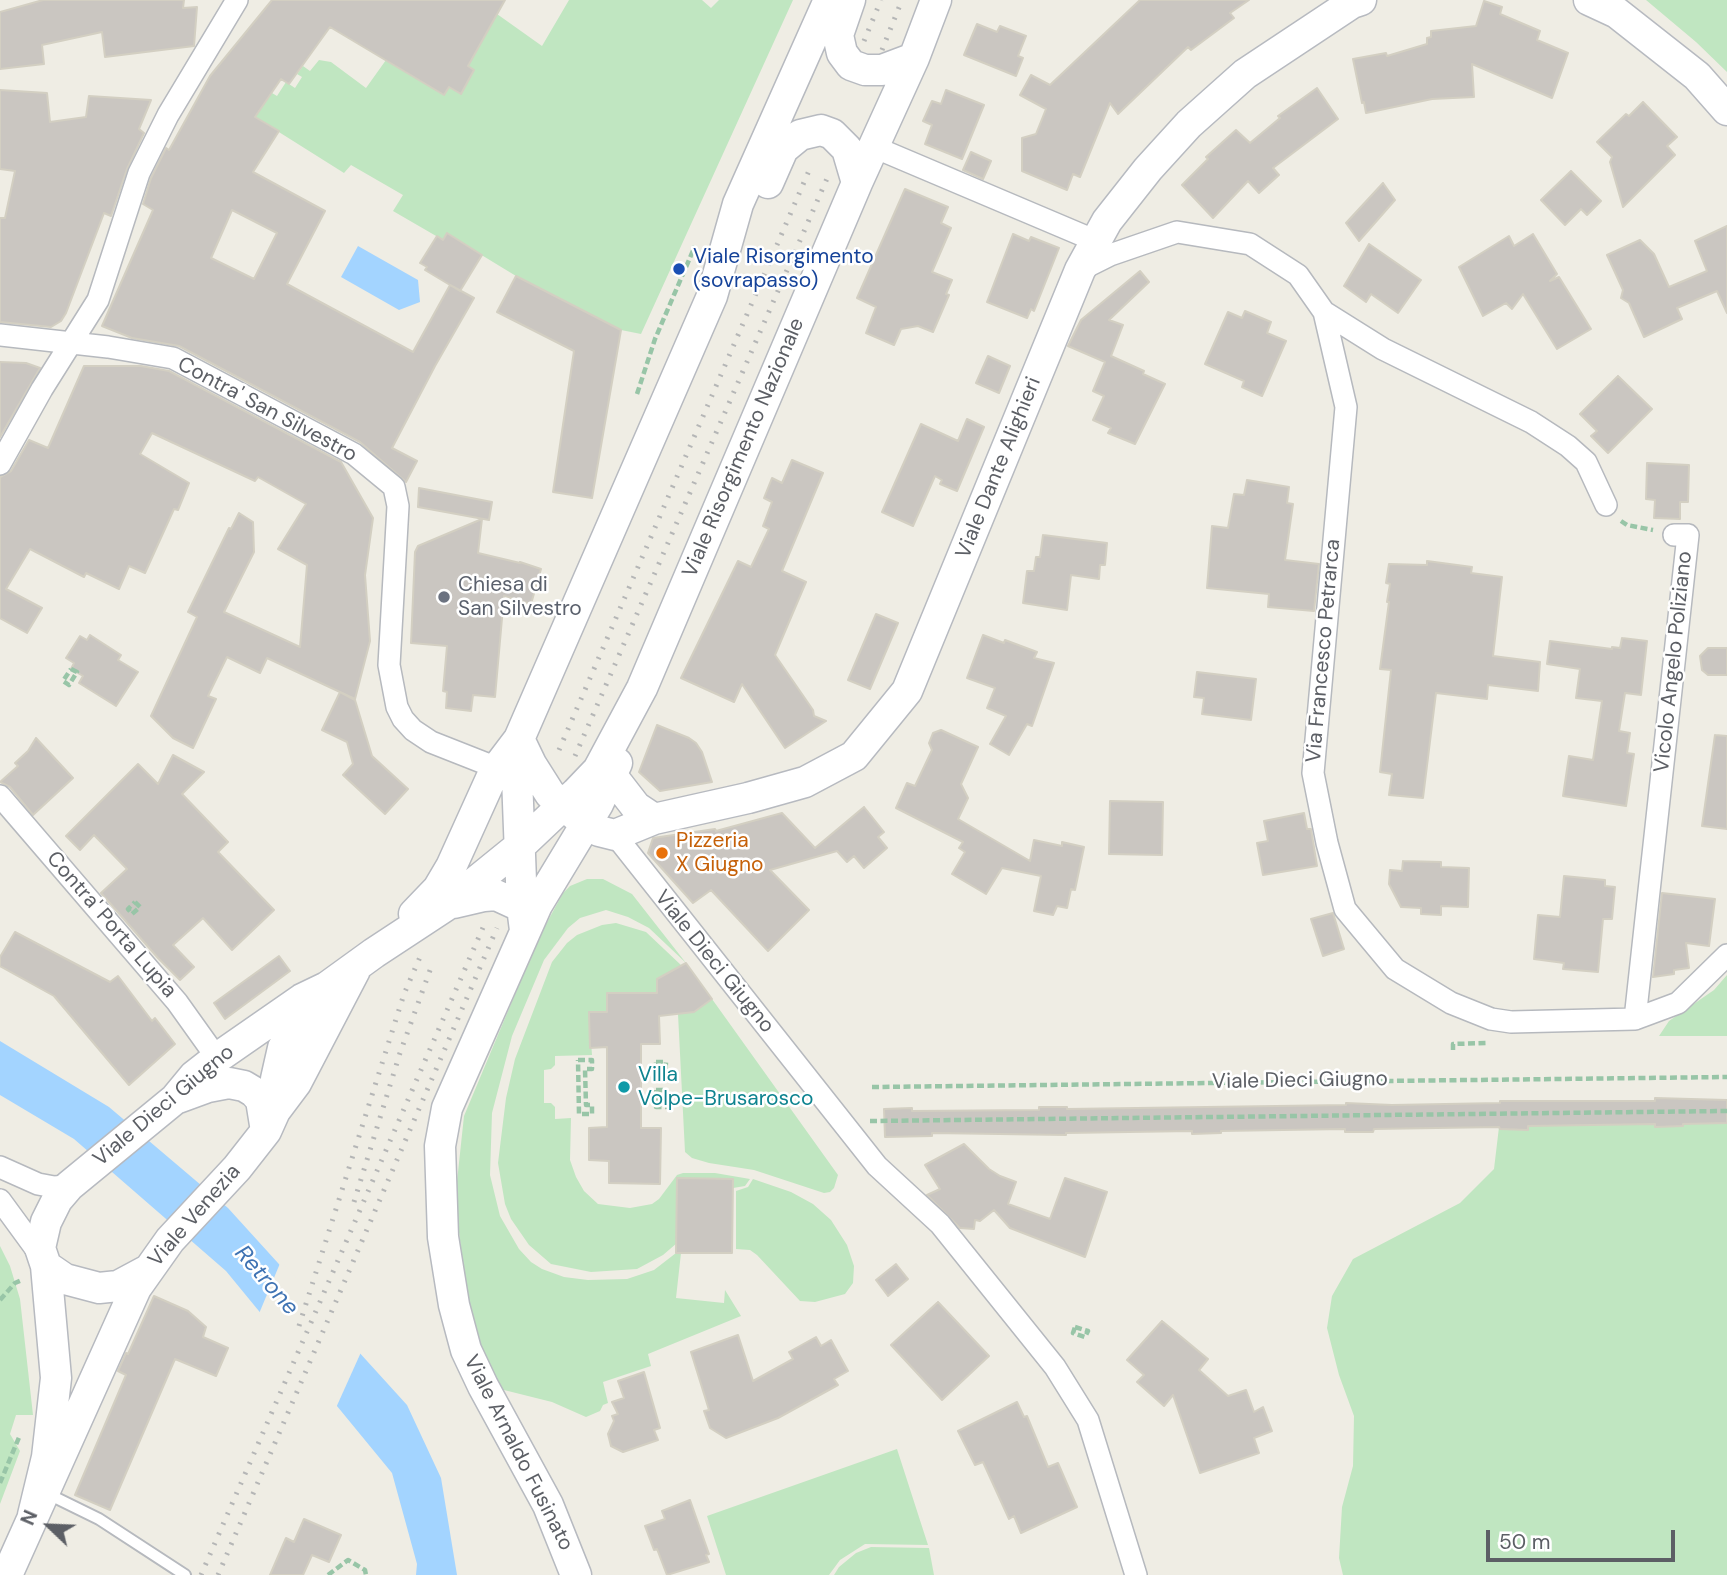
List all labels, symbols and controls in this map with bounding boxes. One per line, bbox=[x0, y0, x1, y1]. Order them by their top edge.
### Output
place label: Viale Risorgimento (sovrapasso) bbox=[693, 244, 874, 294]
marker: Viale Risorgimento (sovrapasso) bbox=[671, 261, 687, 277]
street label: Viale Risorgimento Nazionale bbox=[678, 315, 810, 581]
street label: Contra' San Silvestro bbox=[173, 352, 361, 468]
street label: Viale Dante Alighieri bbox=[951, 374, 1047, 562]
street label: Via Francesco Petrarca bbox=[1302, 538, 1346, 764]
street label: Vicolo Angelo Poliziano bbox=[1650, 550, 1698, 774]
place label: Chiesa di San Silvestro bbox=[458, 572, 582, 622]
marker: Chiesa di San Silvestro bbox=[436, 589, 452, 605]
place label: Pizzeria X Giugno bbox=[676, 828, 763, 878]
marker: Pizzeria X Giugno bbox=[654, 845, 670, 861]
street label: Contra' Porta Lupia bbox=[41, 847, 181, 1003]
street label: Viale Dieci Giugno bbox=[649, 886, 779, 1038]
street label: Viale Dieci Giugno bbox=[88, 1040, 240, 1172]
place label: Villa Volpe-Brusarosco bbox=[638, 1062, 814, 1112]
street label: Viale Dieci Giugno bbox=[1212, 1067, 1388, 1095]
marker: Villa Volpe-Brusarosco bbox=[616, 1079, 632, 1095]
street label: Viale Venezia bbox=[144, 1160, 246, 1272]
water label: Retrone bbox=[228, 1240, 304, 1322]
street label: Viale Arnaldo Fusinato bbox=[458, 1351, 578, 1555]
north arrow bbox=[14, 1491, 84, 1561]
text: N bbox=[15, 1506, 43, 1529]
scale bar bbox=[1489, 1516, 1678, 1560]
text: 50 m bbox=[1499, 1528, 1550, 1556]

